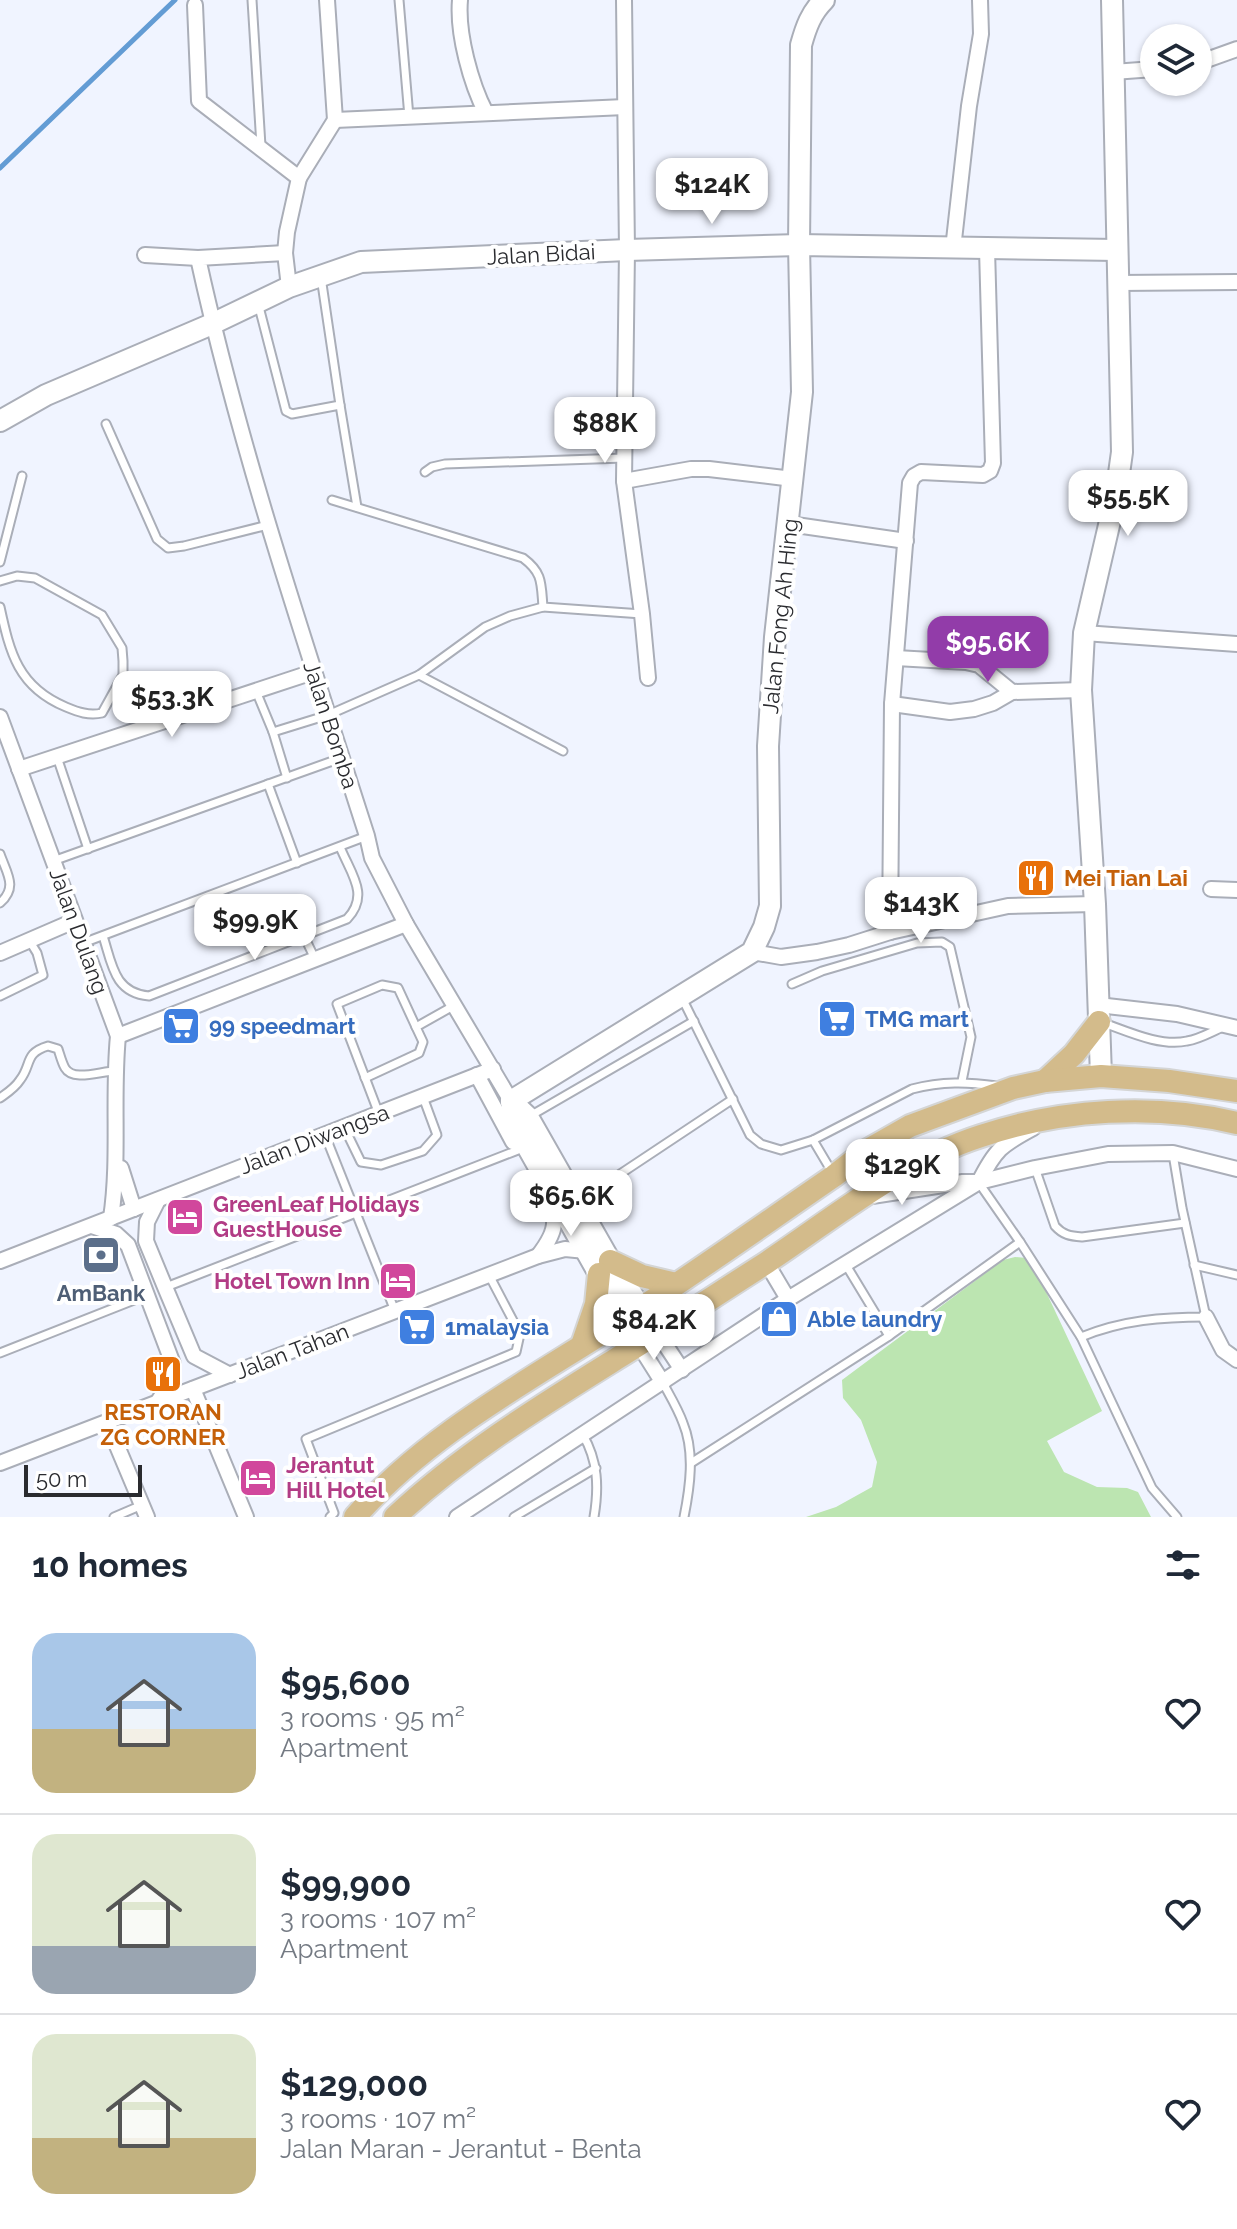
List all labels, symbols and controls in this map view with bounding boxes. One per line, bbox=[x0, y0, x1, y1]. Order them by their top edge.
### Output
map controls bbox=[1140, 24, 1212, 96]
button: layers bbox=[1140, 24, 1212, 96]
pin: $124K bbox=[656, 158, 768, 226]
text: $124K bbox=[674, 169, 750, 199]
street label: Jalan Bidai bbox=[486, 238, 596, 270]
pin: $88K bbox=[558, 397, 652, 465]
text: $88K bbox=[572, 408, 638, 438]
pin: $55.5K bbox=[1063, 470, 1193, 538]
text: $55.5K bbox=[1087, 481, 1169, 511]
street label: Jalan Fong Ah Hing bbox=[757, 517, 803, 715]
pin: $95.6K bbox=[923, 616, 1053, 684]
text: $95.6K bbox=[945, 627, 1031, 657]
street label: Jalan Bomba bbox=[298, 658, 364, 792]
pin: $53.3K bbox=[107, 671, 237, 739]
text: $53.3K bbox=[130, 682, 214, 712]
restaurant icon: Mei Tian Lai bbox=[1015, 857, 1057, 899]
street label: Jalan Dulang bbox=[44, 865, 114, 997]
place label: Mei Tian Lai bbox=[1064, 865, 1188, 891]
pin: $143K bbox=[865, 877, 977, 945]
text: $143K bbox=[883, 888, 959, 918]
pin: $99.9K bbox=[190, 894, 320, 962]
text: $99.9K bbox=[212, 905, 298, 935]
supermarket icon: TMG mart bbox=[816, 998, 858, 1040]
supermarket icon: 99 speedmart bbox=[160, 1005, 202, 1047]
place label: TMG mart bbox=[865, 1006, 970, 1032]
place label: 99 speedmart bbox=[209, 1013, 356, 1039]
street label: Jalan Diwangsa bbox=[236, 1099, 392, 1179]
pin: $129K bbox=[846, 1139, 958, 1207]
text: $129K bbox=[864, 1150, 940, 1180]
pin: $65.6K bbox=[506, 1170, 636, 1238]
text: $65.6K bbox=[528, 1181, 614, 1211]
place label: GreenLeaf Holidays GuestHouse bbox=[213, 1191, 420, 1242]
hotel icon: GreenLeaf Holidays GuestHouse bbox=[164, 1196, 206, 1238]
bank icon: AmBank bbox=[80, 1234, 122, 1276]
hotel icon: Hotel Town Inn bbox=[377, 1260, 419, 1302]
place label: Hotel Town Inn bbox=[214, 1268, 370, 1294]
place label: AmBank bbox=[57, 1280, 146, 1306]
pin: $84.2K bbox=[589, 1294, 719, 1362]
shop icon: Able laundry bbox=[758, 1298, 800, 1340]
text: $84.2K bbox=[612, 1305, 696, 1335]
supermarket icon: 1malaysia bbox=[396, 1306, 438, 1348]
place label: Able laundry bbox=[807, 1306, 942, 1332]
place label: 1malaysia bbox=[445, 1314, 549, 1340]
street label: Jalan Tahan bbox=[232, 1318, 352, 1384]
restaurant icon: RESTORAN ZG CORNER bbox=[142, 1353, 184, 1395]
place label: RESTORAN ZG CORNER bbox=[100, 1399, 226, 1450]
place label: Jerantut Hill Hotel bbox=[286, 1452, 385, 1503]
hotel icon: Jerantut Hill Hotel bbox=[237, 1457, 279, 1499]
scale bar bbox=[24, 1461, 142, 1497]
text: 50 m bbox=[36, 1466, 87, 1492]
icon: filters bbox=[1161, 1543, 1205, 1587]
text: 10 homes bbox=[32, 1545, 188, 1585]
text: $95,600 bbox=[280, 1663, 411, 1703]
icon: home bbox=[96, 1665, 192, 1761]
icon: heart bbox=[1161, 1691, 1205, 1735]
text: 3 rooms · 95 m² bbox=[280, 1703, 465, 1733]
text: Apartment bbox=[280, 1733, 409, 1763]
text: $99,900 bbox=[280, 1864, 411, 1904]
icon: home bbox=[96, 1866, 192, 1962]
icon: heart bbox=[1161, 1892, 1205, 1936]
text: 3 rooms · 107 m² bbox=[280, 1904, 476, 1934]
text: Apartment bbox=[280, 1934, 409, 1964]
text: $129,000 bbox=[280, 2064, 428, 2104]
icon: home bbox=[96, 2066, 192, 2162]
icon: heart bbox=[1161, 2092, 1205, 2136]
text: 3 rooms · 107 m² bbox=[280, 2104, 476, 2134]
text: Jalan Maran - Jerantut - Benta bbox=[280, 2134, 642, 2164]

